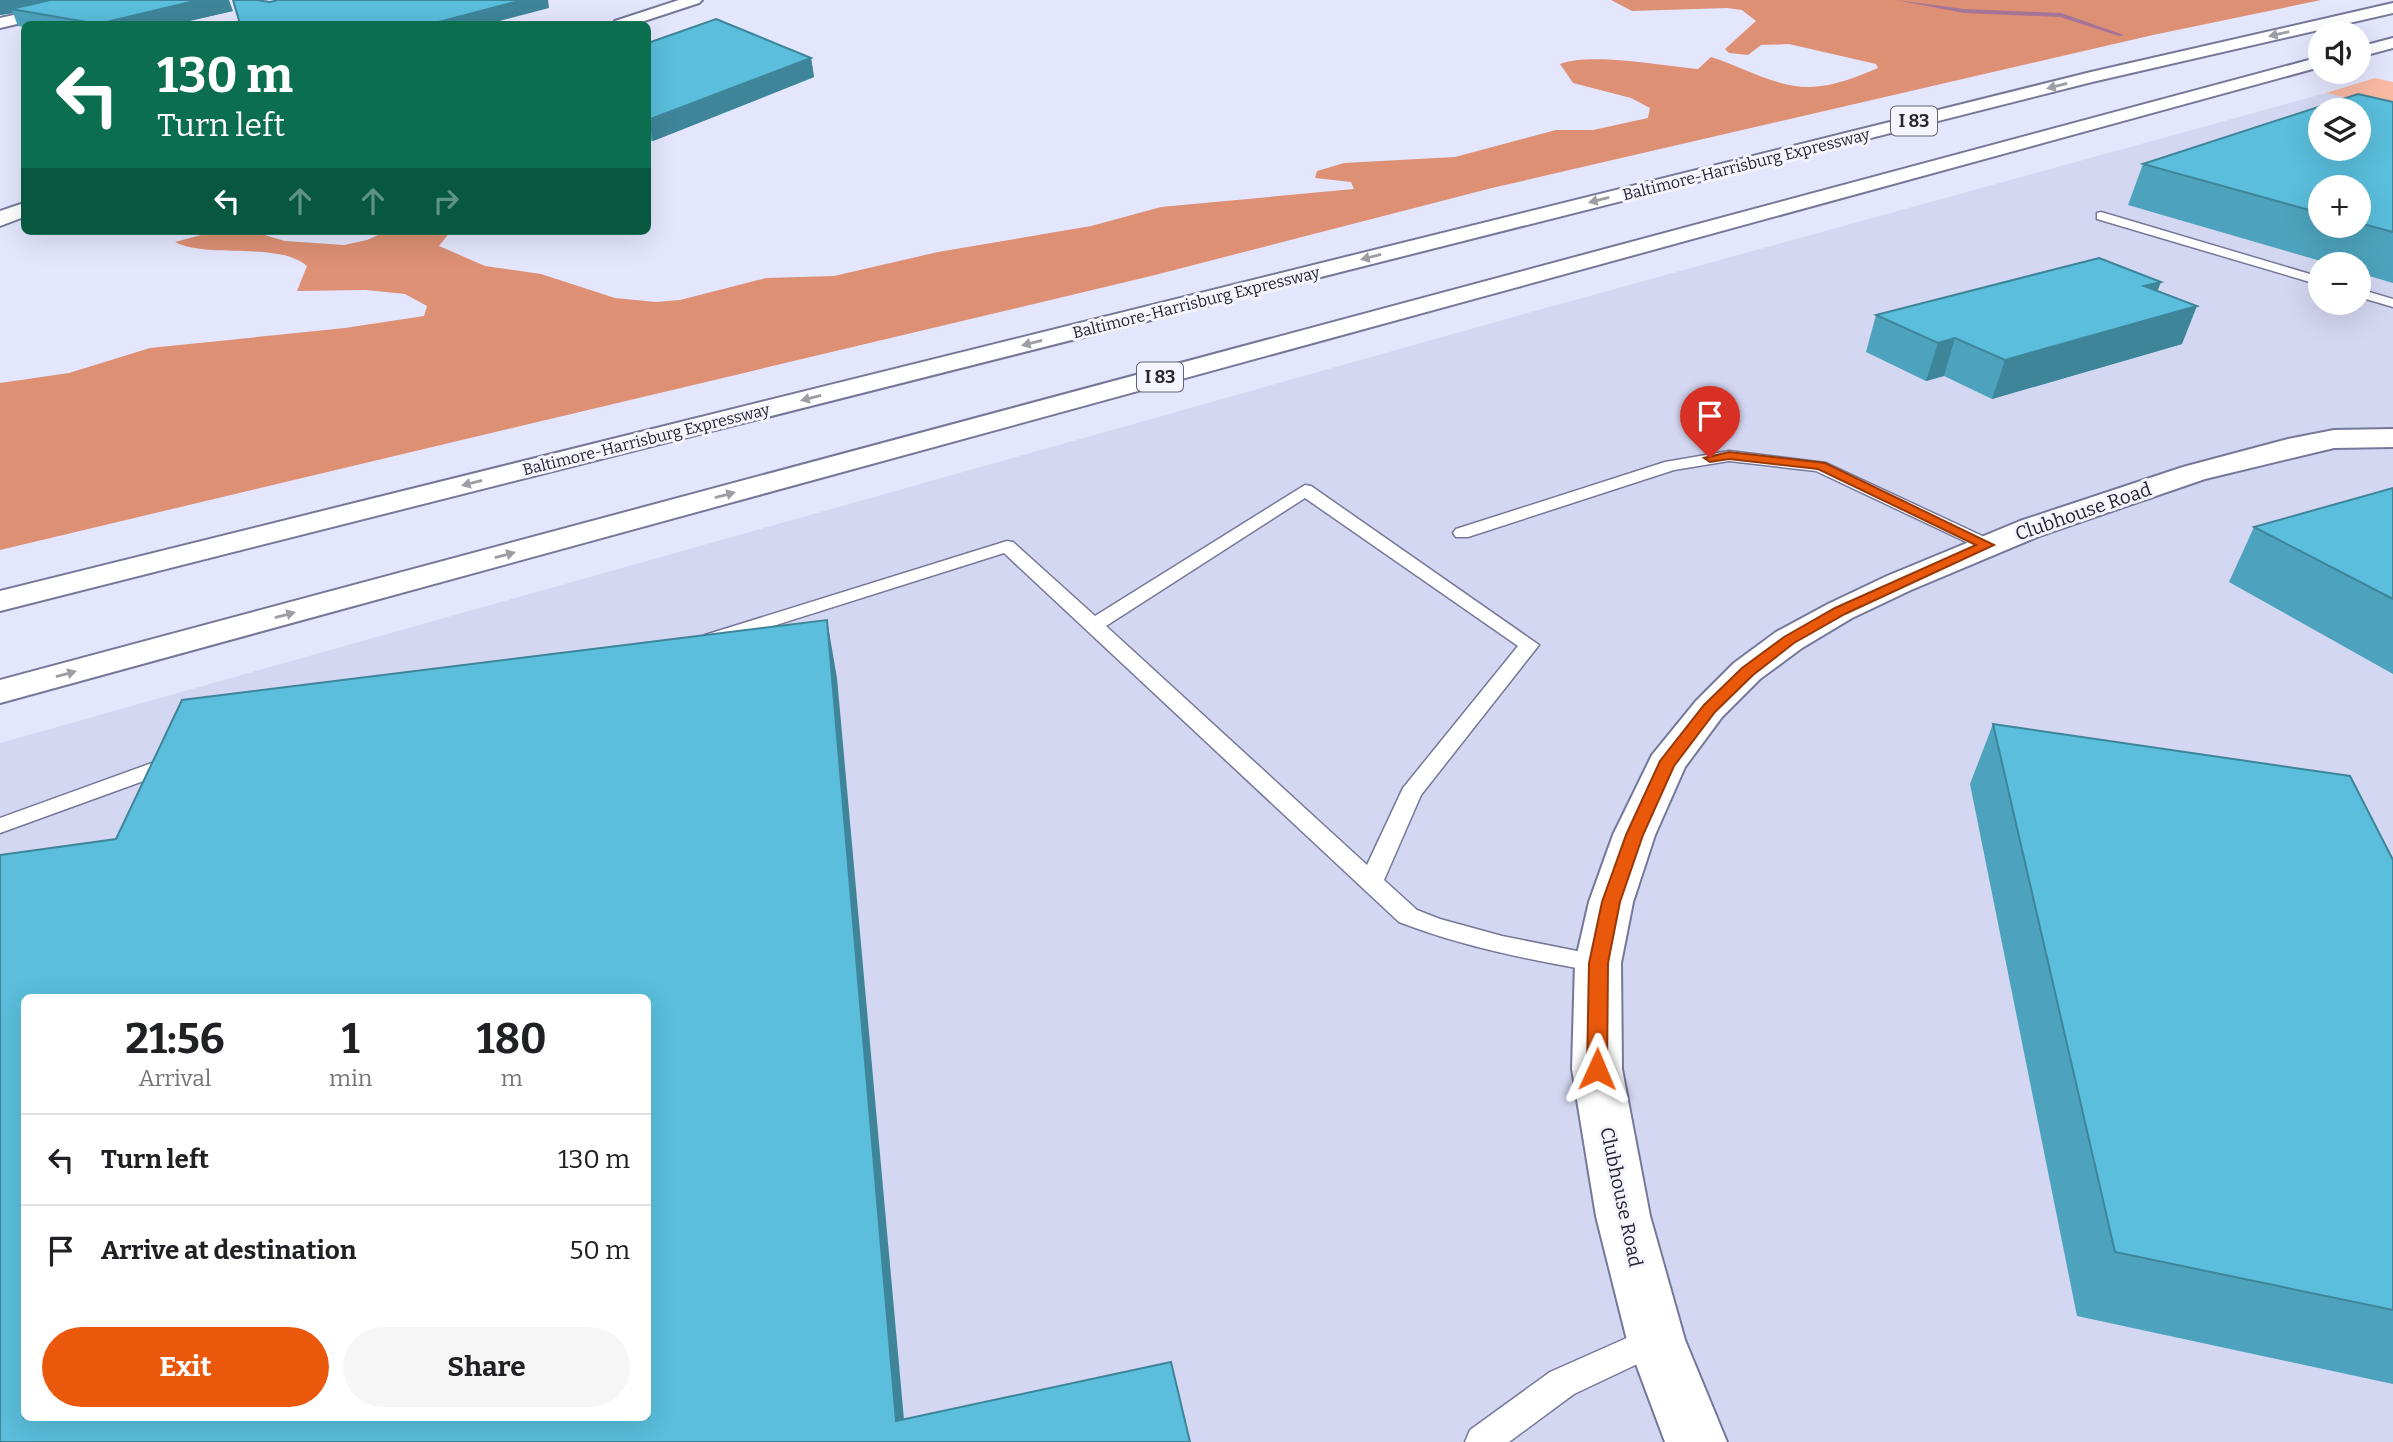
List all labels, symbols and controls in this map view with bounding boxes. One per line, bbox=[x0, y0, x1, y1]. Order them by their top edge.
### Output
map controls bbox=[2308, 21, 2371, 315]
button: sound bbox=[2308, 21, 2371, 84]
one-way arrow bbox=[2268, 29, 2290, 40]
text: 130 m bbox=[157, 46, 293, 105]
icon: left bbox=[42, 49, 133, 140]
one-way arrow bbox=[2046, 80, 2068, 91]
button: layers bbox=[2308, 98, 2371, 161]
text: Turn left bbox=[157, 106, 285, 144]
road number: I 83 bbox=[1891, 106, 1937, 136]
street label: Baltimore-Harrisburg Expressway bbox=[1621, 124, 1872, 204]
button: + bbox=[2308, 175, 2371, 238]
icon: left bbox=[208, 182, 246, 220]
icon: ahead bbox=[281, 182, 319, 220]
icon: ahead bbox=[354, 182, 392, 220]
icon: right bbox=[427, 182, 465, 220]
one-way arrow bbox=[1588, 195, 1610, 206]
one-way arrow bbox=[1360, 252, 1382, 263]
button: − bbox=[2308, 252, 2371, 315]
street label: Baltimore-Harrisburg Expressway bbox=[1071, 262, 1322, 342]
one-way arrow bbox=[1021, 338, 1043, 349]
road number: I 83 bbox=[1137, 362, 1183, 391]
pin bbox=[1680, 386, 1740, 458]
one-way arrow bbox=[800, 393, 822, 404]
icon: arrive bbox=[1691, 397, 1729, 435]
street label: Baltimore-Harrisburg Expressway bbox=[521, 399, 772, 479]
street label: Clubhouse Road bbox=[2012, 477, 2154, 546]
one-way arrow bbox=[461, 478, 483, 489]
one-way arrow bbox=[714, 490, 735, 500]
one-way arrow bbox=[494, 549, 516, 560]
one-way arrow bbox=[275, 609, 296, 619]
one-way arrow bbox=[55, 668, 77, 679]
text: 21:56 bbox=[125, 1014, 225, 1064]
text: 1 bbox=[342, 1014, 360, 1064]
text: 180 bbox=[477, 1014, 547, 1064]
position arrow bbox=[1560, 1032, 1634, 1106]
text: Arrival bbox=[139, 1064, 211, 1092]
text: min bbox=[329, 1064, 372, 1092]
text: m bbox=[501, 1064, 523, 1092]
street label: Clubhouse Road bbox=[1595, 1125, 1648, 1269]
icon: left bbox=[42, 1141, 80, 1179]
text: Turn left bbox=[101, 1144, 209, 1175]
text: 130 m bbox=[558, 1144, 630, 1175]
icon: arrive bbox=[42, 1232, 80, 1270]
text: Arrive at destination bbox=[101, 1235, 356, 1266]
text: 50 m bbox=[569, 1235, 630, 1266]
button: Exit bbox=[42, 1327, 329, 1407]
button: Share bbox=[343, 1327, 630, 1407]

